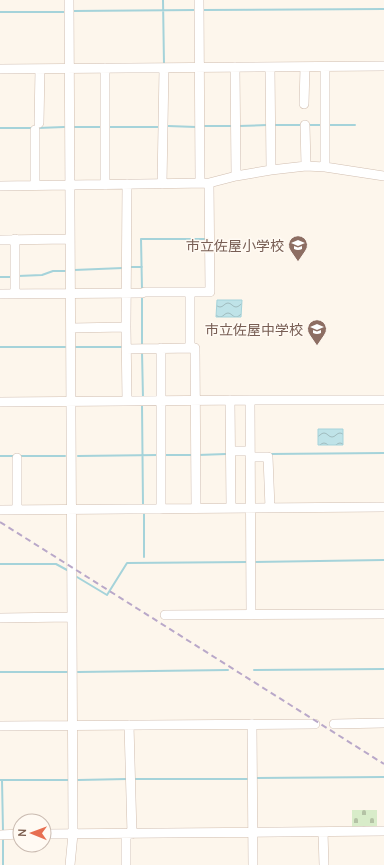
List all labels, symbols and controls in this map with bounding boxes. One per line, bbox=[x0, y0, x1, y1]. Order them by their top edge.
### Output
school or university icon: 市立佐屋小学校 bbox=[287, 234, 309, 262]
place label: 市立佐屋小学校 bbox=[186, 236, 284, 255]
school or university icon: 市立佐屋中学校 bbox=[306, 318, 328, 346]
place label: 市立佐屋中学校 bbox=[205, 320, 303, 339]
north arrow bbox=[12, 813, 52, 853]
text: N bbox=[14, 829, 29, 837]

